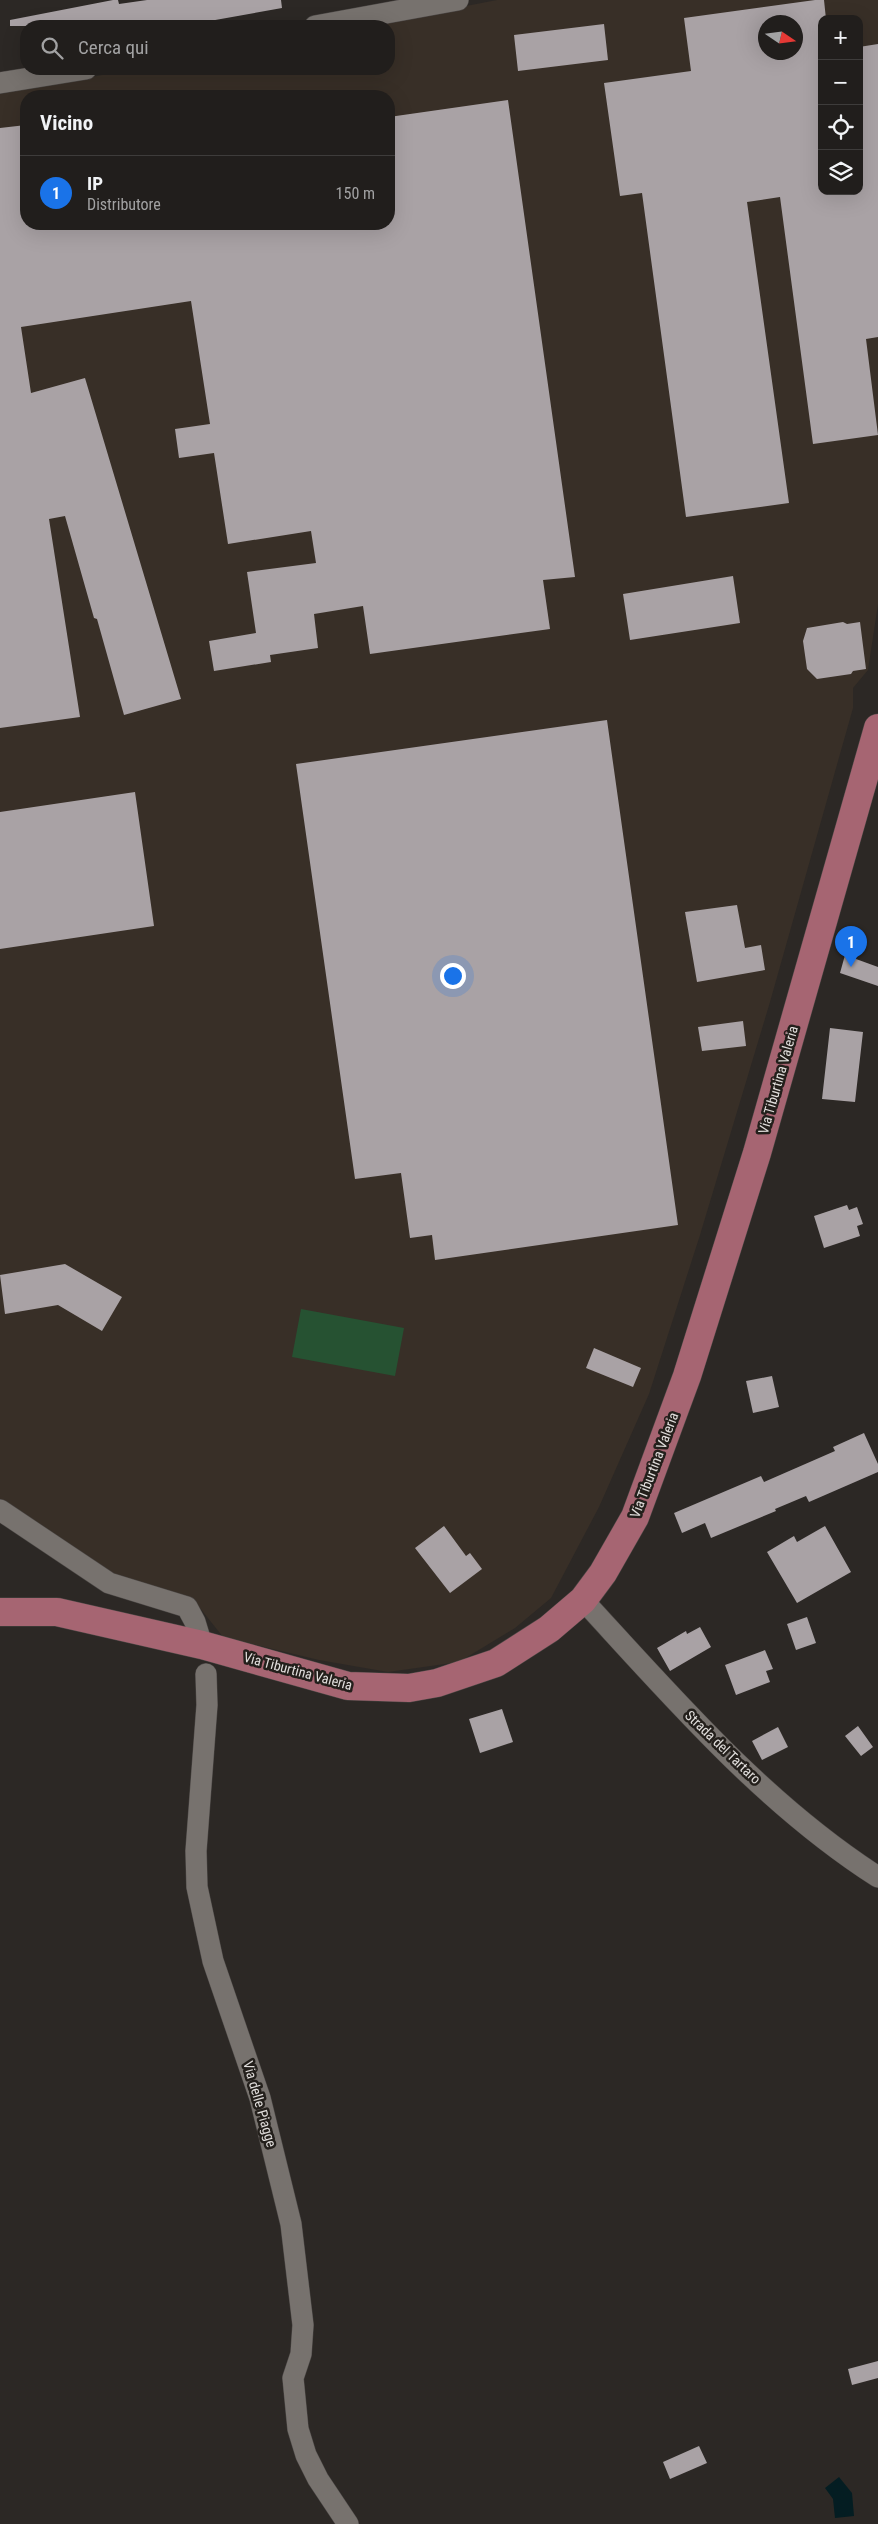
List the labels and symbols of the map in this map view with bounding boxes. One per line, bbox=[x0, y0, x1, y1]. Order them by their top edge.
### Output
north arrow bbox=[758, 15, 803, 60]
pin: 1 bbox=[835, 926, 867, 967]
your location bbox=[440, 963, 466, 989]
street label: Via Tiburtina Valeria bbox=[755, 1024, 801, 1136]
street label: Via Tiburtina Valeria bbox=[627, 1410, 681, 1520]
street label: Via Tiburtina Valeria bbox=[242, 1649, 354, 1693]
street label: Strada del Tartaro bbox=[682, 1707, 764, 1787]
street label: Via delle Piagge bbox=[240, 2059, 280, 2149]

